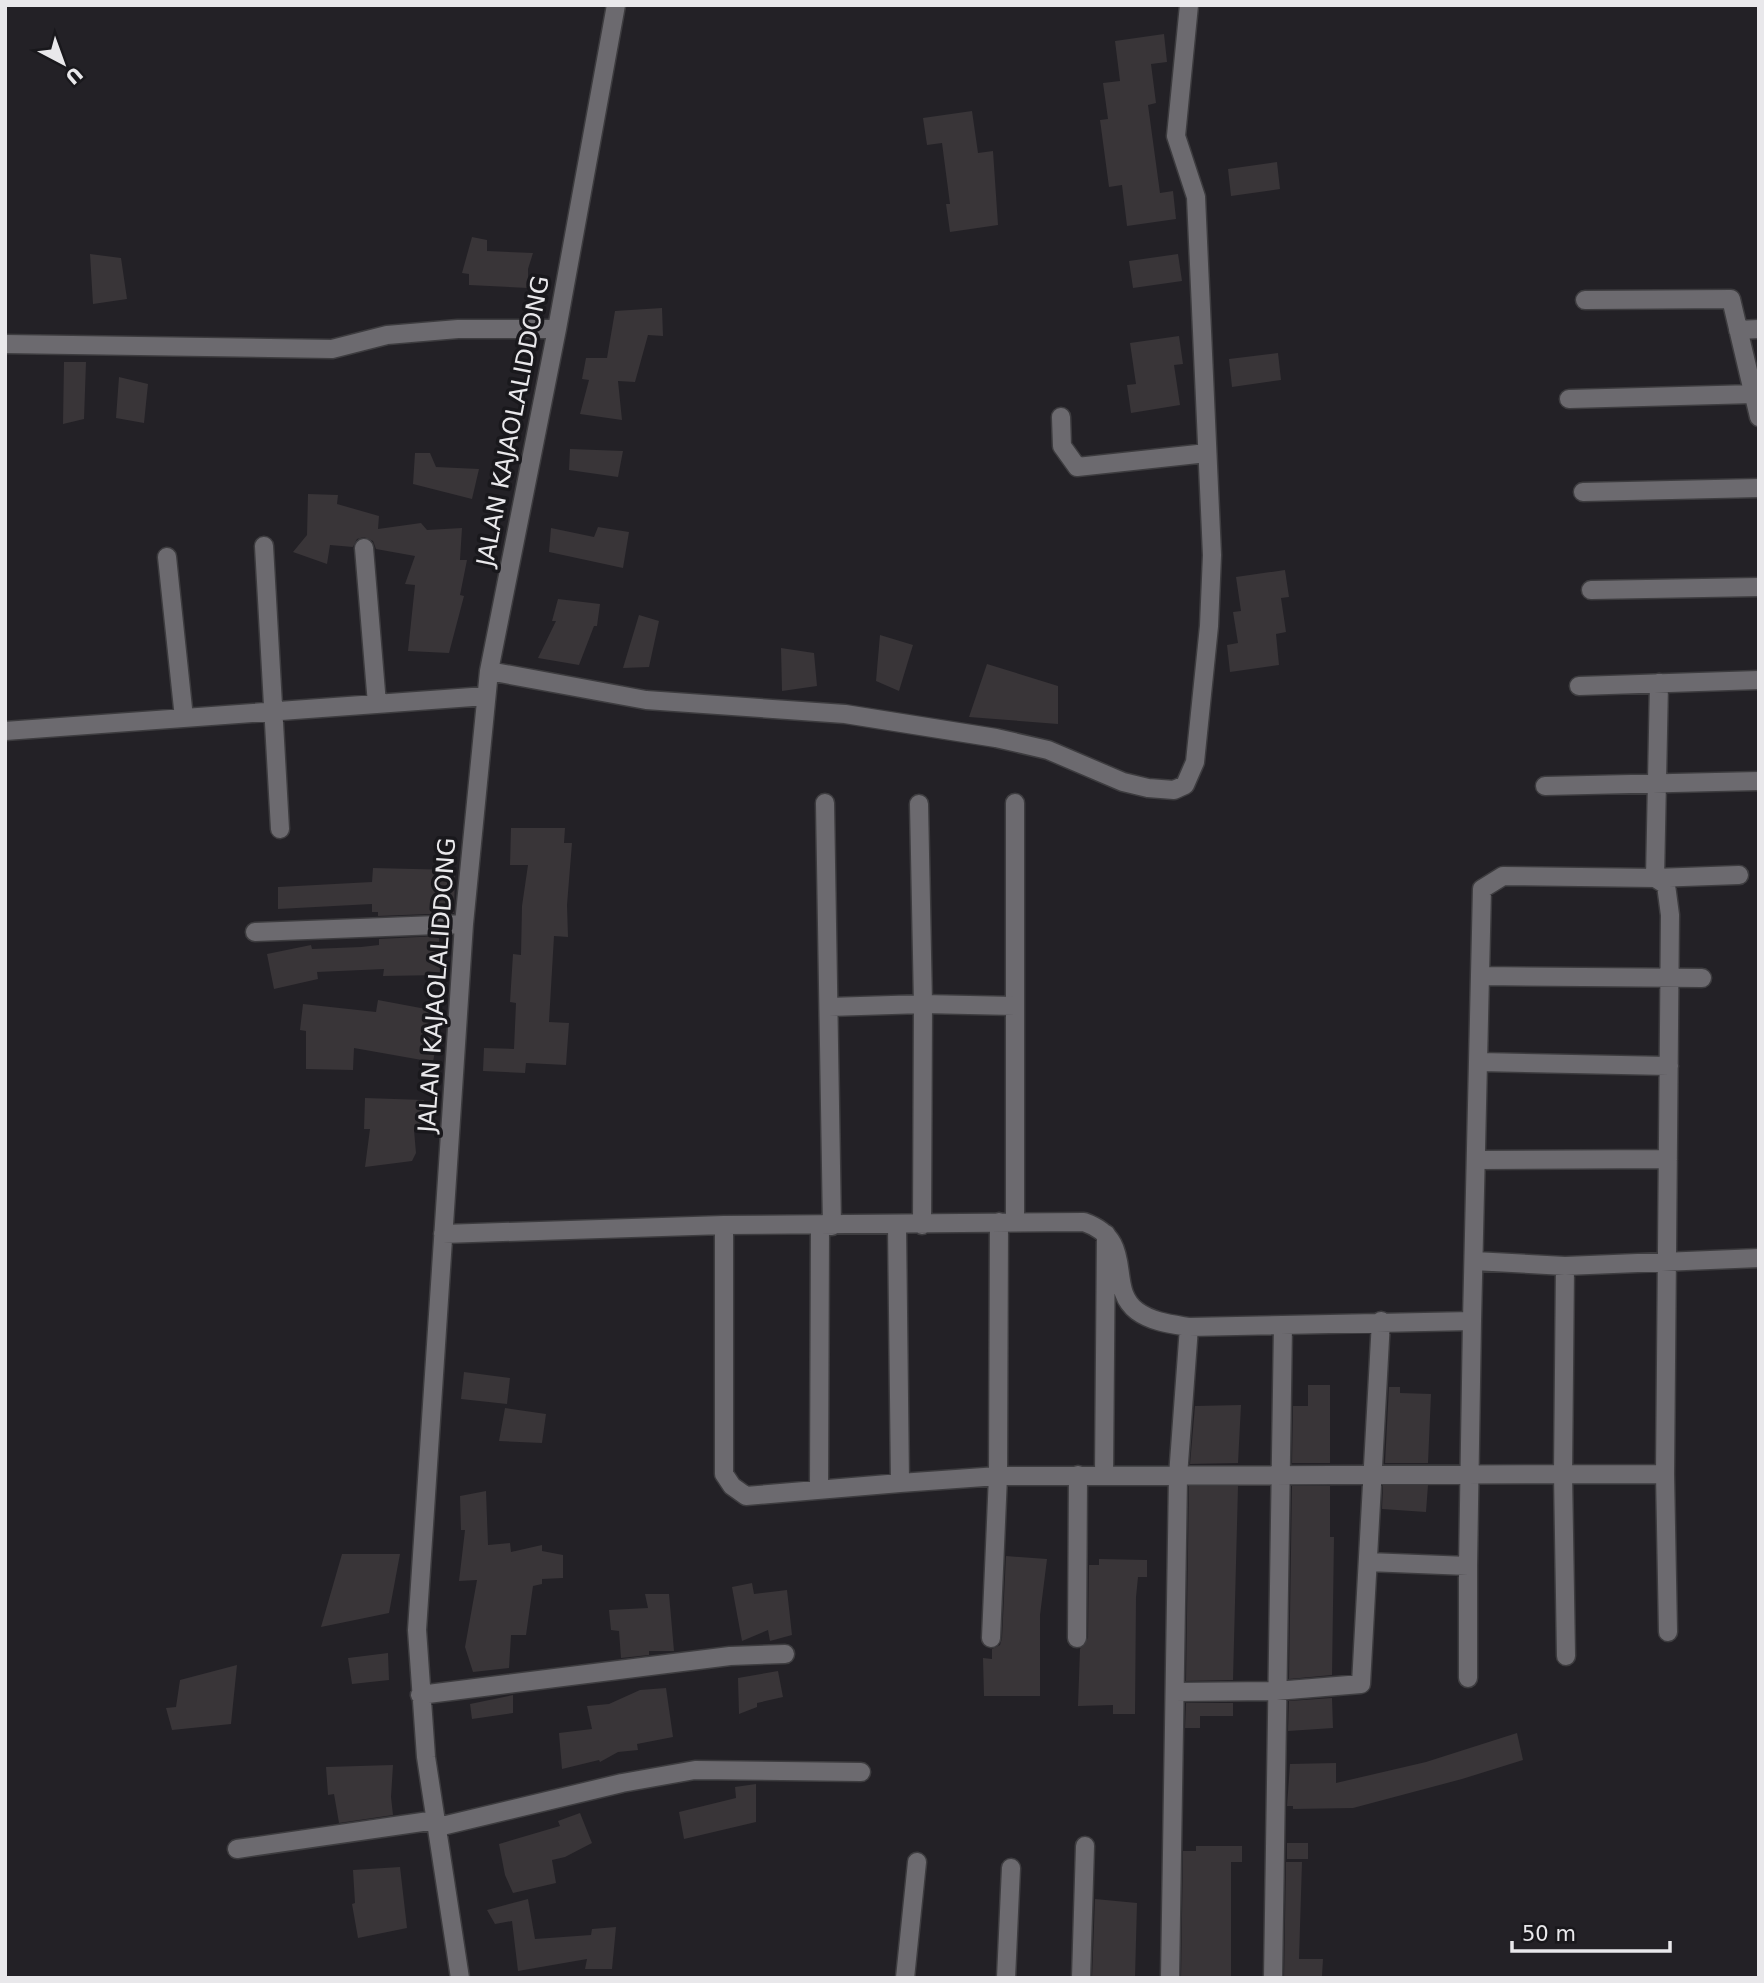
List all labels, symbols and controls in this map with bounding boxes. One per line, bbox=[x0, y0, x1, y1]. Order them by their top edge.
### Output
north arrow bbox=[28, 28, 98, 98]
text: U bbox=[61, 62, 87, 89]
street label: JALAN KAJAOLALIDDONG bbox=[471, 273, 555, 571]
street label: JALAN KAJAOLALIDDONG bbox=[413, 837, 461, 1135]
scale bar bbox=[1512, 1910, 1670, 1954]
text: 50 m bbox=[1522, 1922, 1576, 1946]

